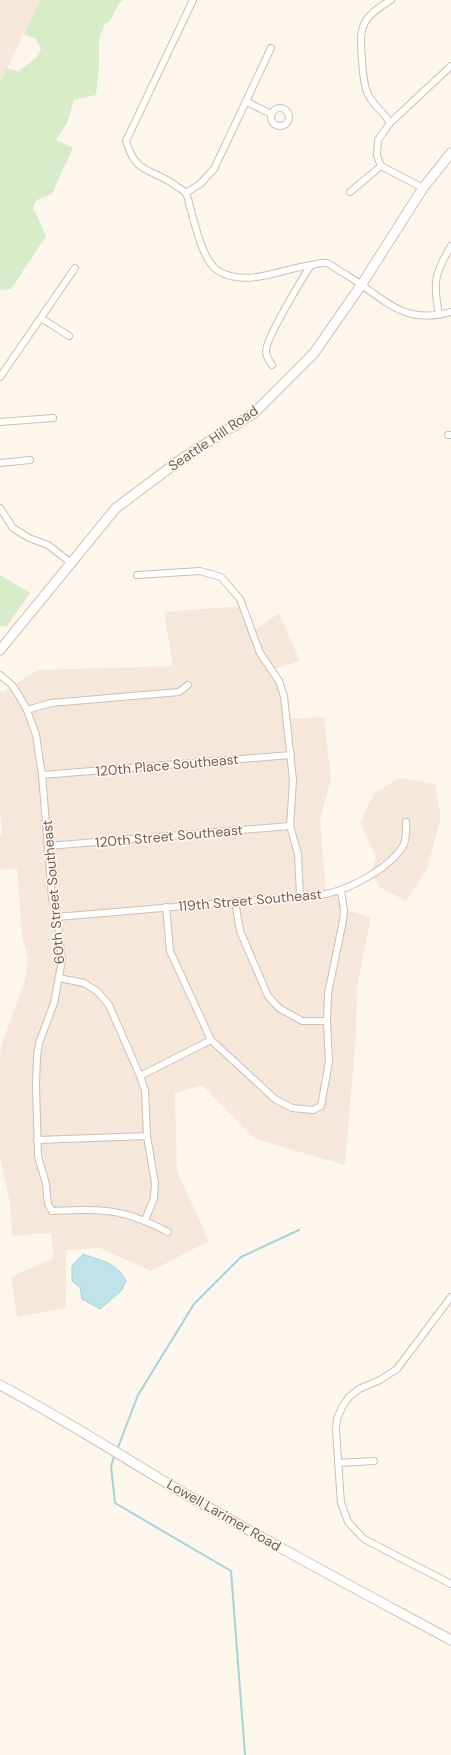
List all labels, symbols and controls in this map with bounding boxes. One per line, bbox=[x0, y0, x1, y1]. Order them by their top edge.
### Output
street label: Seattle Hill Road bbox=[165, 401, 261, 475]
street label: 120th Place Southeast bbox=[95, 750, 239, 780]
street label: 60th Street Southeast bbox=[38, 819, 68, 965]
street label: 120th Street Southeast bbox=[94, 821, 244, 851]
street label: 119th Street Southeast bbox=[178, 885, 322, 915]
street label: Lowell Larimer Road bbox=[164, 1475, 284, 1555]

